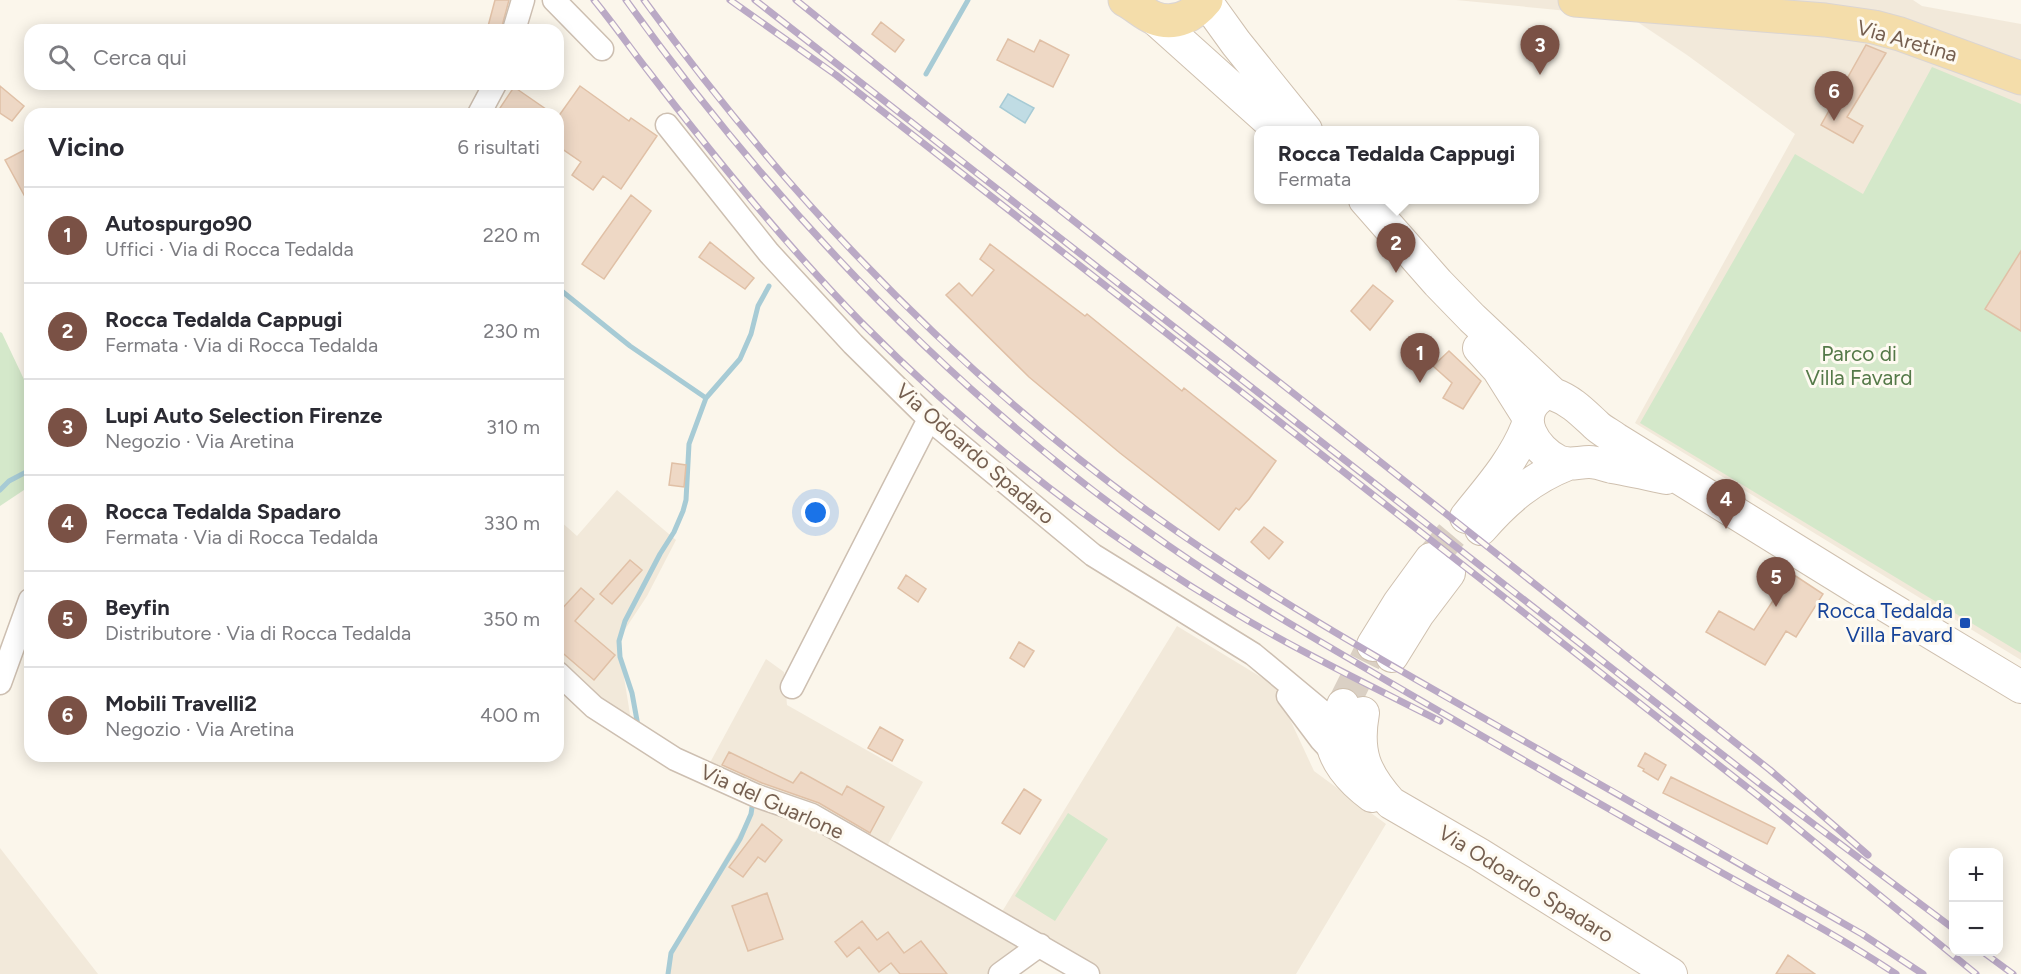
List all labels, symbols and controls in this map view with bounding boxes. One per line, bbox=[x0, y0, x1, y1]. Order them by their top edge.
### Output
street label: Via Aretina bbox=[1854, 14, 1960, 67]
search box bbox=[24, 24, 564, 90]
pin: 3 bbox=[1520, 26, 1560, 75]
icon: search bbox=[45, 41, 78, 74]
text: Cerca qui bbox=[93, 44, 187, 71]
pin: 6 bbox=[1814, 72, 1854, 121]
popup bbox=[1254, 126, 1539, 204]
text: Vicino bbox=[48, 131, 124, 163]
text: 6 risultati bbox=[458, 135, 540, 159]
text: Rocca Tedalda Cappugi bbox=[1278, 140, 1515, 167]
text: Fermata bbox=[1278, 167, 1351, 191]
text: Autospurgo90 bbox=[105, 210, 252, 237]
text: 1 bbox=[63, 223, 72, 247]
text: 220 m bbox=[483, 223, 540, 247]
pin: 2 bbox=[1376, 224, 1416, 273]
text: Uffici · Via di Rocca Tedalda bbox=[105, 237, 354, 261]
text: Rocca Tedalda Cappugi bbox=[105, 306, 342, 333]
text: 2 bbox=[62, 319, 73, 343]
text: 230 m bbox=[483, 319, 540, 343]
text: Fermata · Via di Rocca Tedalda bbox=[105, 333, 378, 357]
pin: 1 bbox=[1400, 334, 1440, 383]
park label: Parco di Villa Favard bbox=[1805, 341, 1913, 390]
street label: Via Odoardo Spadaro bbox=[891, 378, 1060, 529]
text: Lupi Auto Selection Firenze bbox=[105, 402, 382, 429]
text: 3 bbox=[62, 415, 73, 439]
text: 310 m bbox=[486, 415, 540, 439]
text: Negozio · Via Aretina bbox=[105, 429, 294, 453]
pin: 4 bbox=[1706, 480, 1746, 529]
text: Rocca Tedalda Spadaro bbox=[105, 498, 341, 525]
your location bbox=[801, 498, 830, 527]
text: 4 bbox=[61, 511, 74, 535]
text: 330 m bbox=[483, 511, 540, 535]
text: Fermata · Via di Rocca Tedalda bbox=[105, 525, 378, 549]
pin: 5 bbox=[1756, 558, 1796, 607]
text: Beyfin bbox=[105, 594, 170, 621]
place label: Rocca Tedalda Villa Favard bbox=[1817, 598, 1953, 647]
text: 5 bbox=[62, 607, 73, 631]
text: 350 m bbox=[483, 607, 540, 631]
marker: Rocca Tedalda Villa Favard bbox=[1958, 616, 1972, 630]
text: Distributore · Via di Rocca Tedalda bbox=[105, 621, 411, 645]
text: Mobili Travelli2 bbox=[105, 690, 257, 717]
text: 6 bbox=[62, 703, 73, 727]
text: 400 m bbox=[480, 703, 540, 727]
text: Negozio · Via Aretina bbox=[105, 717, 294, 741]
street label: Via del Guarlone bbox=[697, 759, 848, 844]
street label: Via Odoardo Spadaro bbox=[1434, 819, 1619, 948]
map controls bbox=[1949, 848, 2003, 956]
button: + bbox=[1949, 848, 2003, 902]
button: − bbox=[1949, 902, 2003, 956]

